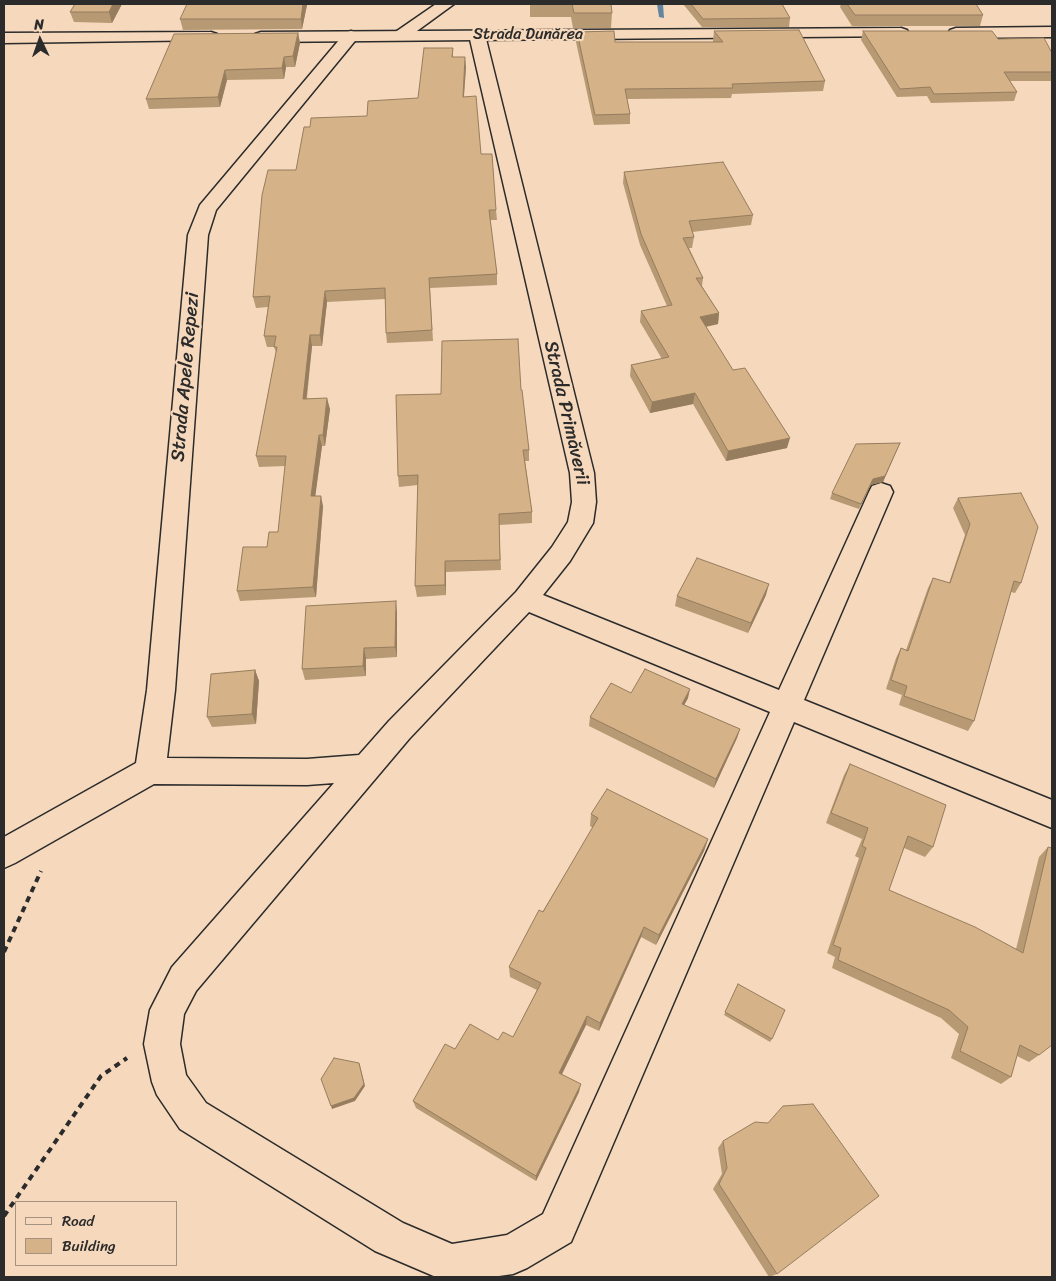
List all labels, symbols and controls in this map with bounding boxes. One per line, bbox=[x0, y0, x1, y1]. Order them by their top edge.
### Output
text: N bbox=[34, 12, 45, 37]
north arrow bbox=[15, 15, 65, 65]
street label: Strada Dunărea bbox=[473, 25, 583, 45]
street label: Strada Apele Repezi bbox=[167, 291, 205, 463]
street label: Strada Primăverii bbox=[538, 339, 594, 487]
legend bbox=[15, 1201, 178, 1266]
text: Road bbox=[62, 1208, 94, 1234]
text: Building bbox=[62, 1233, 116, 1259]

